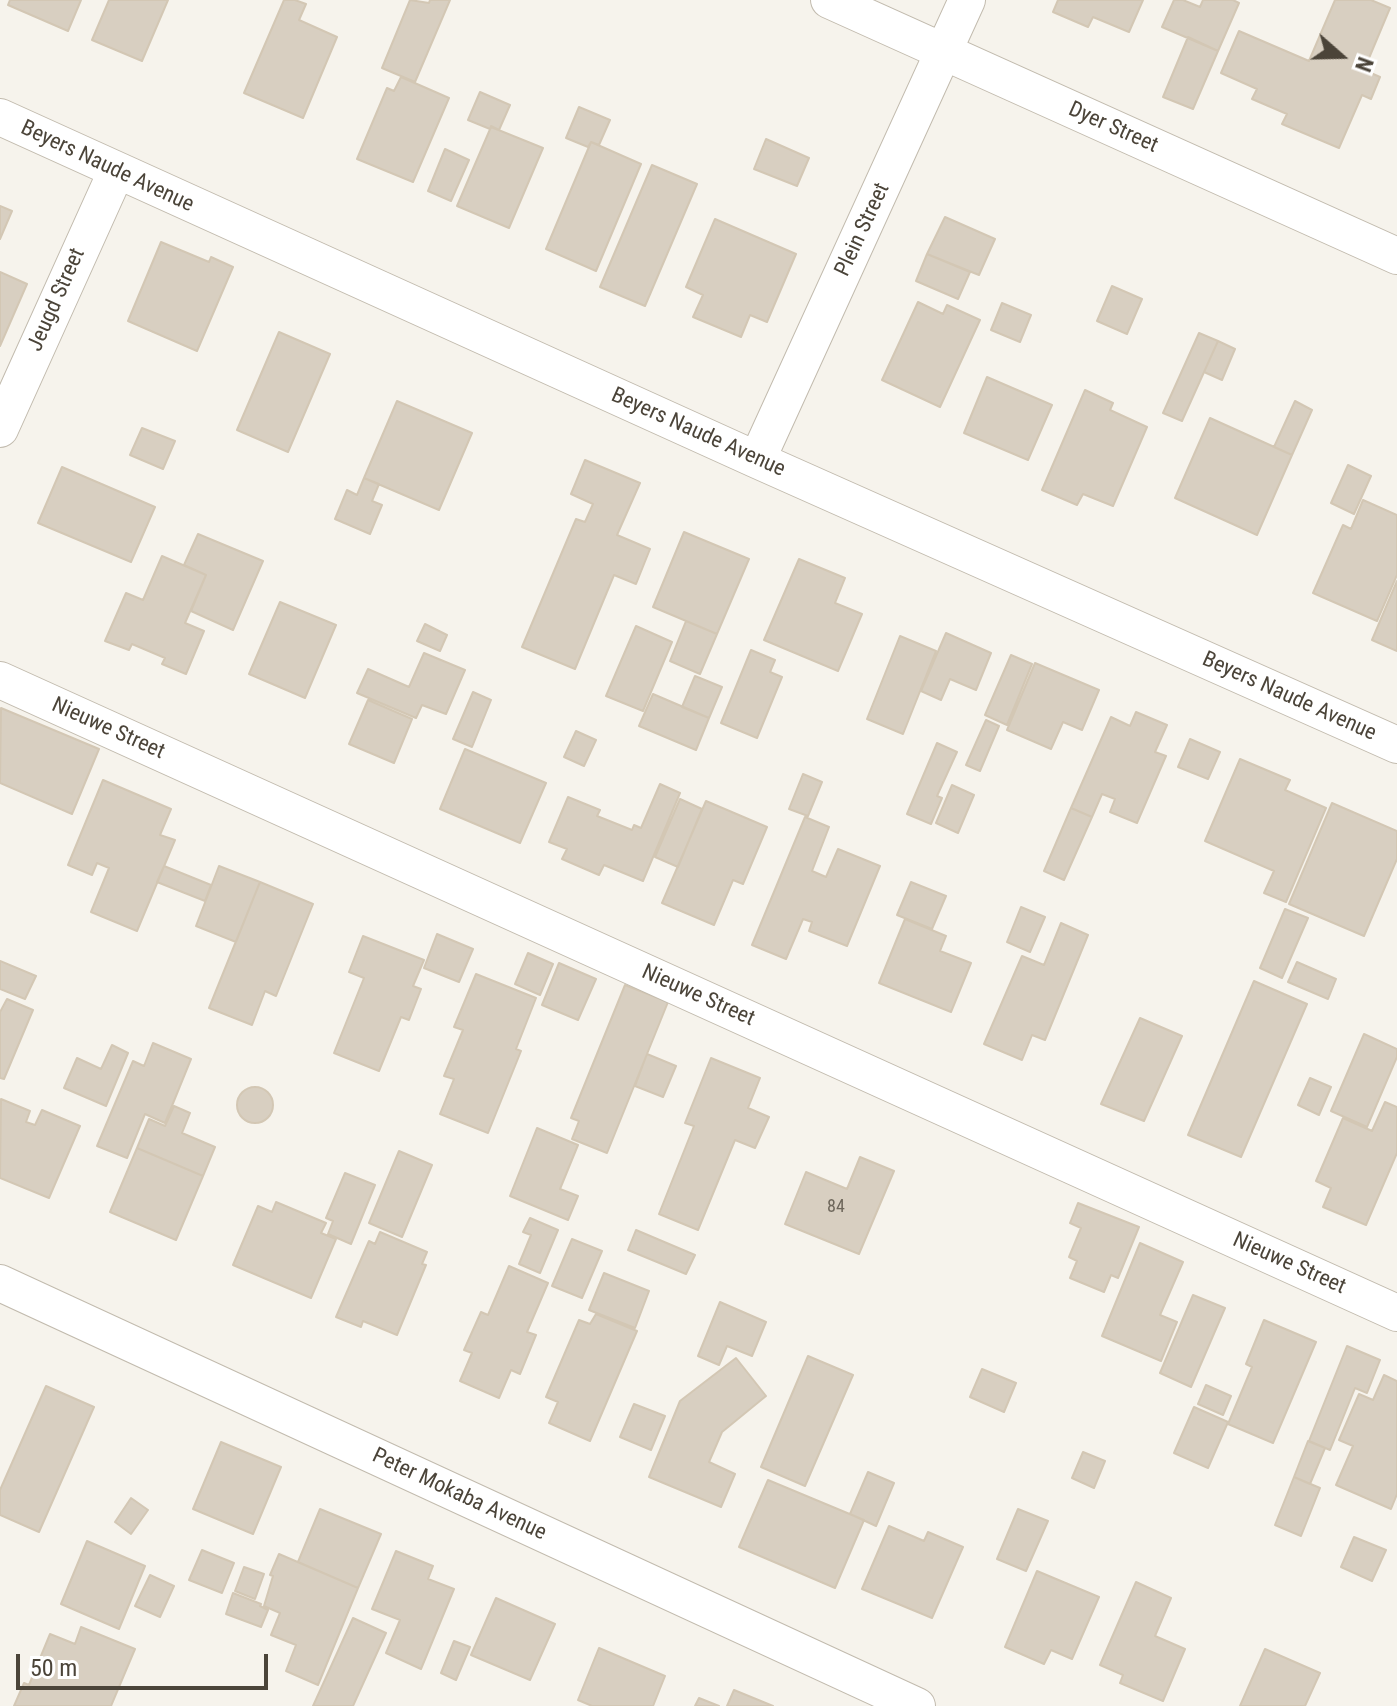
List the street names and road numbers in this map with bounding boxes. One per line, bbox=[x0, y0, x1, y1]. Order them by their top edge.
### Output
street label: Dyer Street bbox=[1064, 97, 1162, 159]
street label: Beyers Naude Avenue bbox=[16, 115, 198, 219]
street label: Plein Street bbox=[830, 179, 896, 281]
street label: Jeugd Street bbox=[23, 244, 91, 356]
street label: Beyers Naude Avenue bbox=[607, 383, 789, 483]
street label: Beyers Naude Avenue bbox=[1198, 647, 1380, 747]
street label: Nieuwe Street bbox=[47, 692, 169, 766]
street label: Nieuwe Street bbox=[637, 959, 759, 1033]
street label: Nieuwe Street bbox=[1228, 1227, 1350, 1301]
street label: Peter Mokaba Avenue bbox=[368, 1443, 550, 1547]

